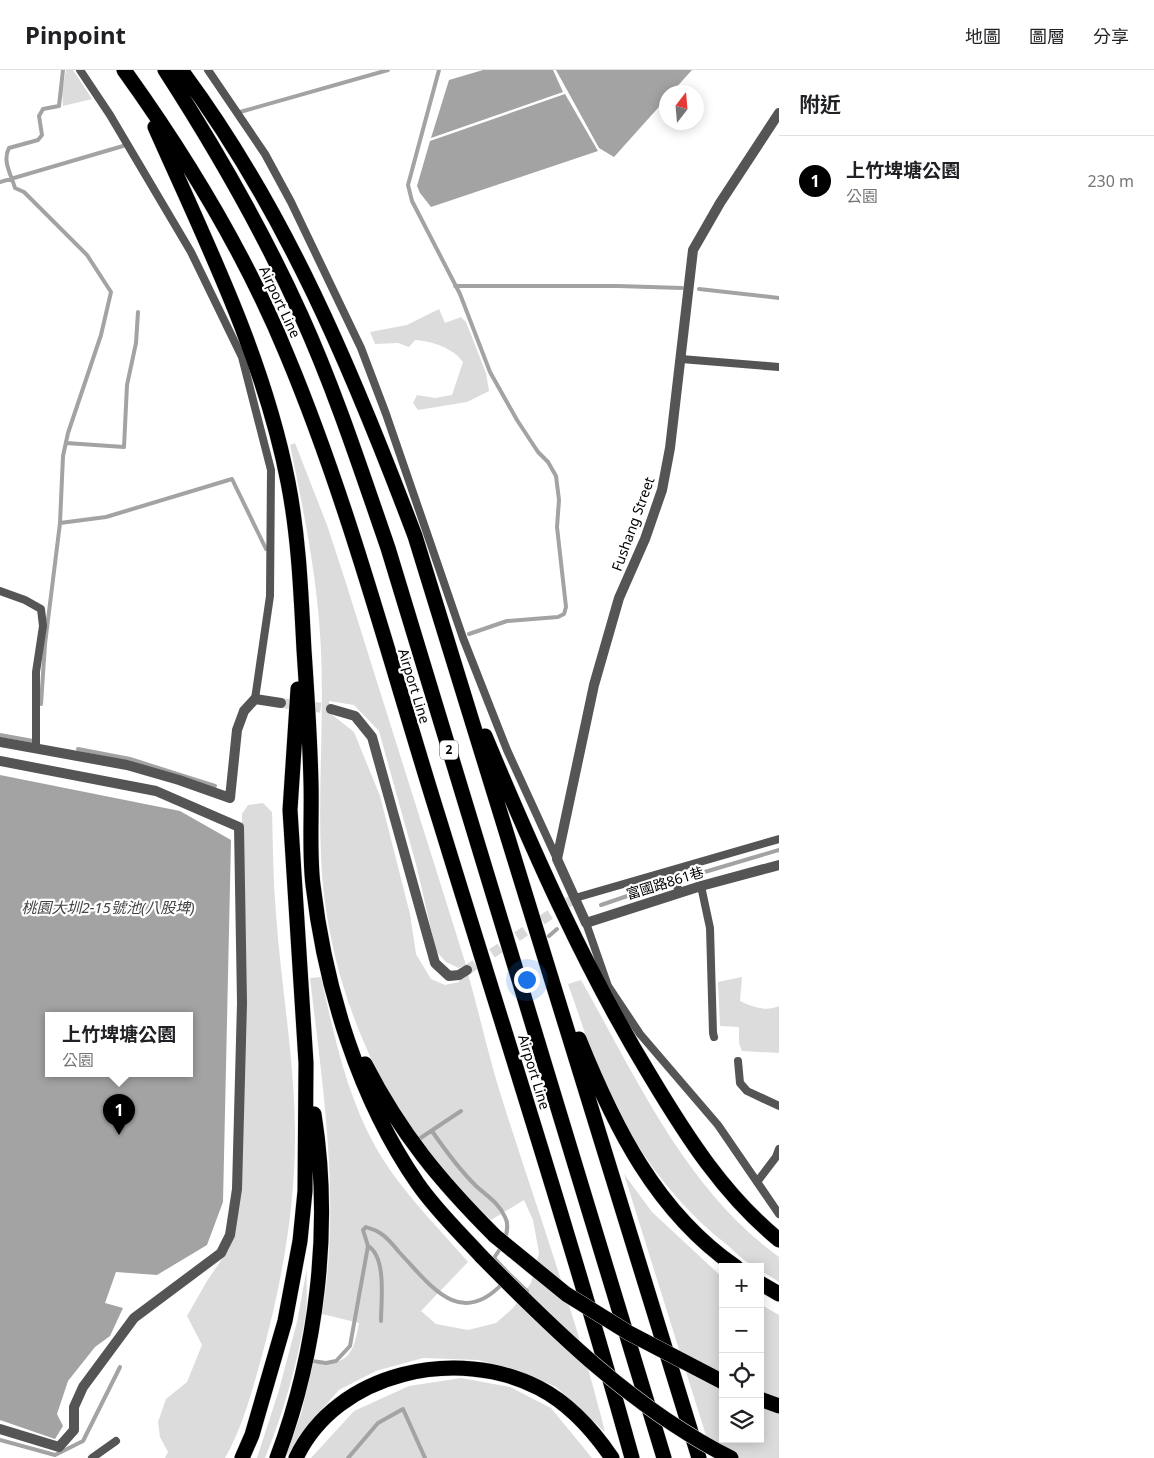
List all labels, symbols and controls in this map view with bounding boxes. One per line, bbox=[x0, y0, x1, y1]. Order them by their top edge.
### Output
text: Pinpoint bbox=[25, 18, 126, 51]
text: 地圖 bbox=[965, 24, 1001, 48]
text: 圖層 bbox=[1029, 24, 1065, 48]
text: 分享 bbox=[1093, 24, 1129, 48]
north arrow bbox=[659, 85, 704, 130]
text: 附近 bbox=[799, 90, 841, 118]
text: 上竹埤塘公園 bbox=[846, 157, 960, 183]
text: 1 bbox=[810, 170, 820, 192]
text: 230 m bbox=[1087, 170, 1134, 192]
text: 公園 bbox=[846, 185, 878, 207]
street label: Airport Line bbox=[255, 263, 305, 341]
street label: Fushang Street bbox=[607, 474, 658, 574]
street label: Airport Line bbox=[394, 646, 435, 726]
road number: 2 bbox=[440, 740, 458, 760]
street label: 富國路861巷 bbox=[624, 862, 706, 903]
water label: 桃園大圳2-15號池(八股埤) bbox=[21, 897, 195, 917]
your location bbox=[514, 967, 540, 993]
popup bbox=[45, 1012, 193, 1077]
text: 上竹埤塘公園 bbox=[62, 1021, 176, 1047]
street label: Airport Line bbox=[514, 1032, 555, 1112]
text: 公園 bbox=[62, 1049, 94, 1071]
pin: 1 bbox=[103, 1094, 135, 1135]
map controls bbox=[719, 1263, 764, 1443]
button: + bbox=[719, 1263, 764, 1308]
button: − bbox=[719, 1308, 764, 1353]
button: locate bbox=[719, 1353, 764, 1398]
button: layers bbox=[719, 1398, 764, 1443]

